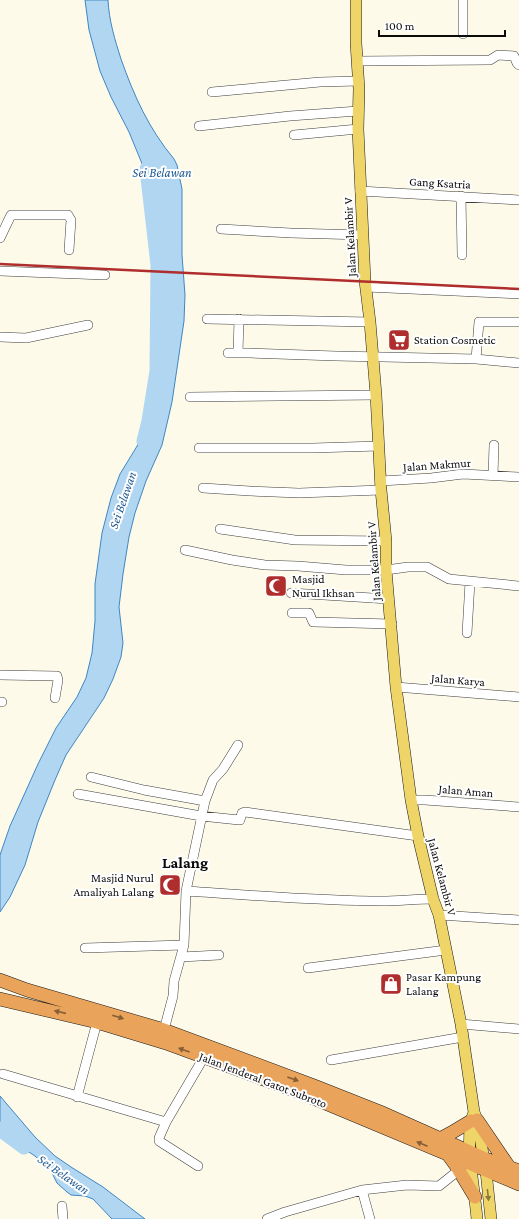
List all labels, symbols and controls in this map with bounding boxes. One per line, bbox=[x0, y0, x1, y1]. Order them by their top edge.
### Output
scale bar bbox=[379, 12, 505, 38]
text: 100 m bbox=[385, 19, 415, 33]
water label: Sei Belawan bbox=[132, 165, 192, 180]
street label: Gang Ksatria bbox=[409, 174, 472, 192]
street label: Jalan Kelambir V bbox=[341, 197, 359, 278]
supermarket icon: Station Cosmetic bbox=[386, 327, 412, 353]
place label: Station Cosmetic bbox=[414, 333, 496, 347]
street label: Jalan Makmur bbox=[402, 456, 472, 474]
water label: Sei Belawan bbox=[106, 469, 139, 531]
street label: Jalan Kelambir V bbox=[364, 521, 384, 602]
place label: Masjid Nurul Ikhsan bbox=[292, 572, 355, 600]
mosque icon: Masjid Nurul Ikhsan bbox=[263, 573, 289, 599]
street label: Jalan Karya bbox=[429, 671, 486, 689]
street label: Jalan Aman bbox=[437, 782, 495, 800]
street label: Jalan Kelambir V bbox=[425, 836, 459, 917]
district label: Lalang bbox=[162, 854, 208, 871]
place label: Masjid Nurul Amaliyah Lalang bbox=[73, 871, 154, 899]
mosque icon: Masjid Nurul Amaliyah Lalang bbox=[157, 872, 183, 898]
place label: Pasar Kampung Lalang bbox=[406, 970, 481, 998]
shop icon: Pasar Kampung Lalang bbox=[378, 971, 404, 997]
one-way arrow bbox=[53, 1009, 66, 1015]
one-way arrow bbox=[113, 1014, 125, 1020]
one-way arrow bbox=[178, 1046, 190, 1052]
street label: Jalan Jenderal Gatot Subroto bbox=[196, 1049, 329, 1111]
one-way arrow bbox=[288, 1076, 300, 1082]
one-way arrow bbox=[416, 1140, 428, 1146]
water label: Sei Belawan bbox=[35, 1151, 93, 1198]
one-way arrow bbox=[485, 1189, 492, 1201]

